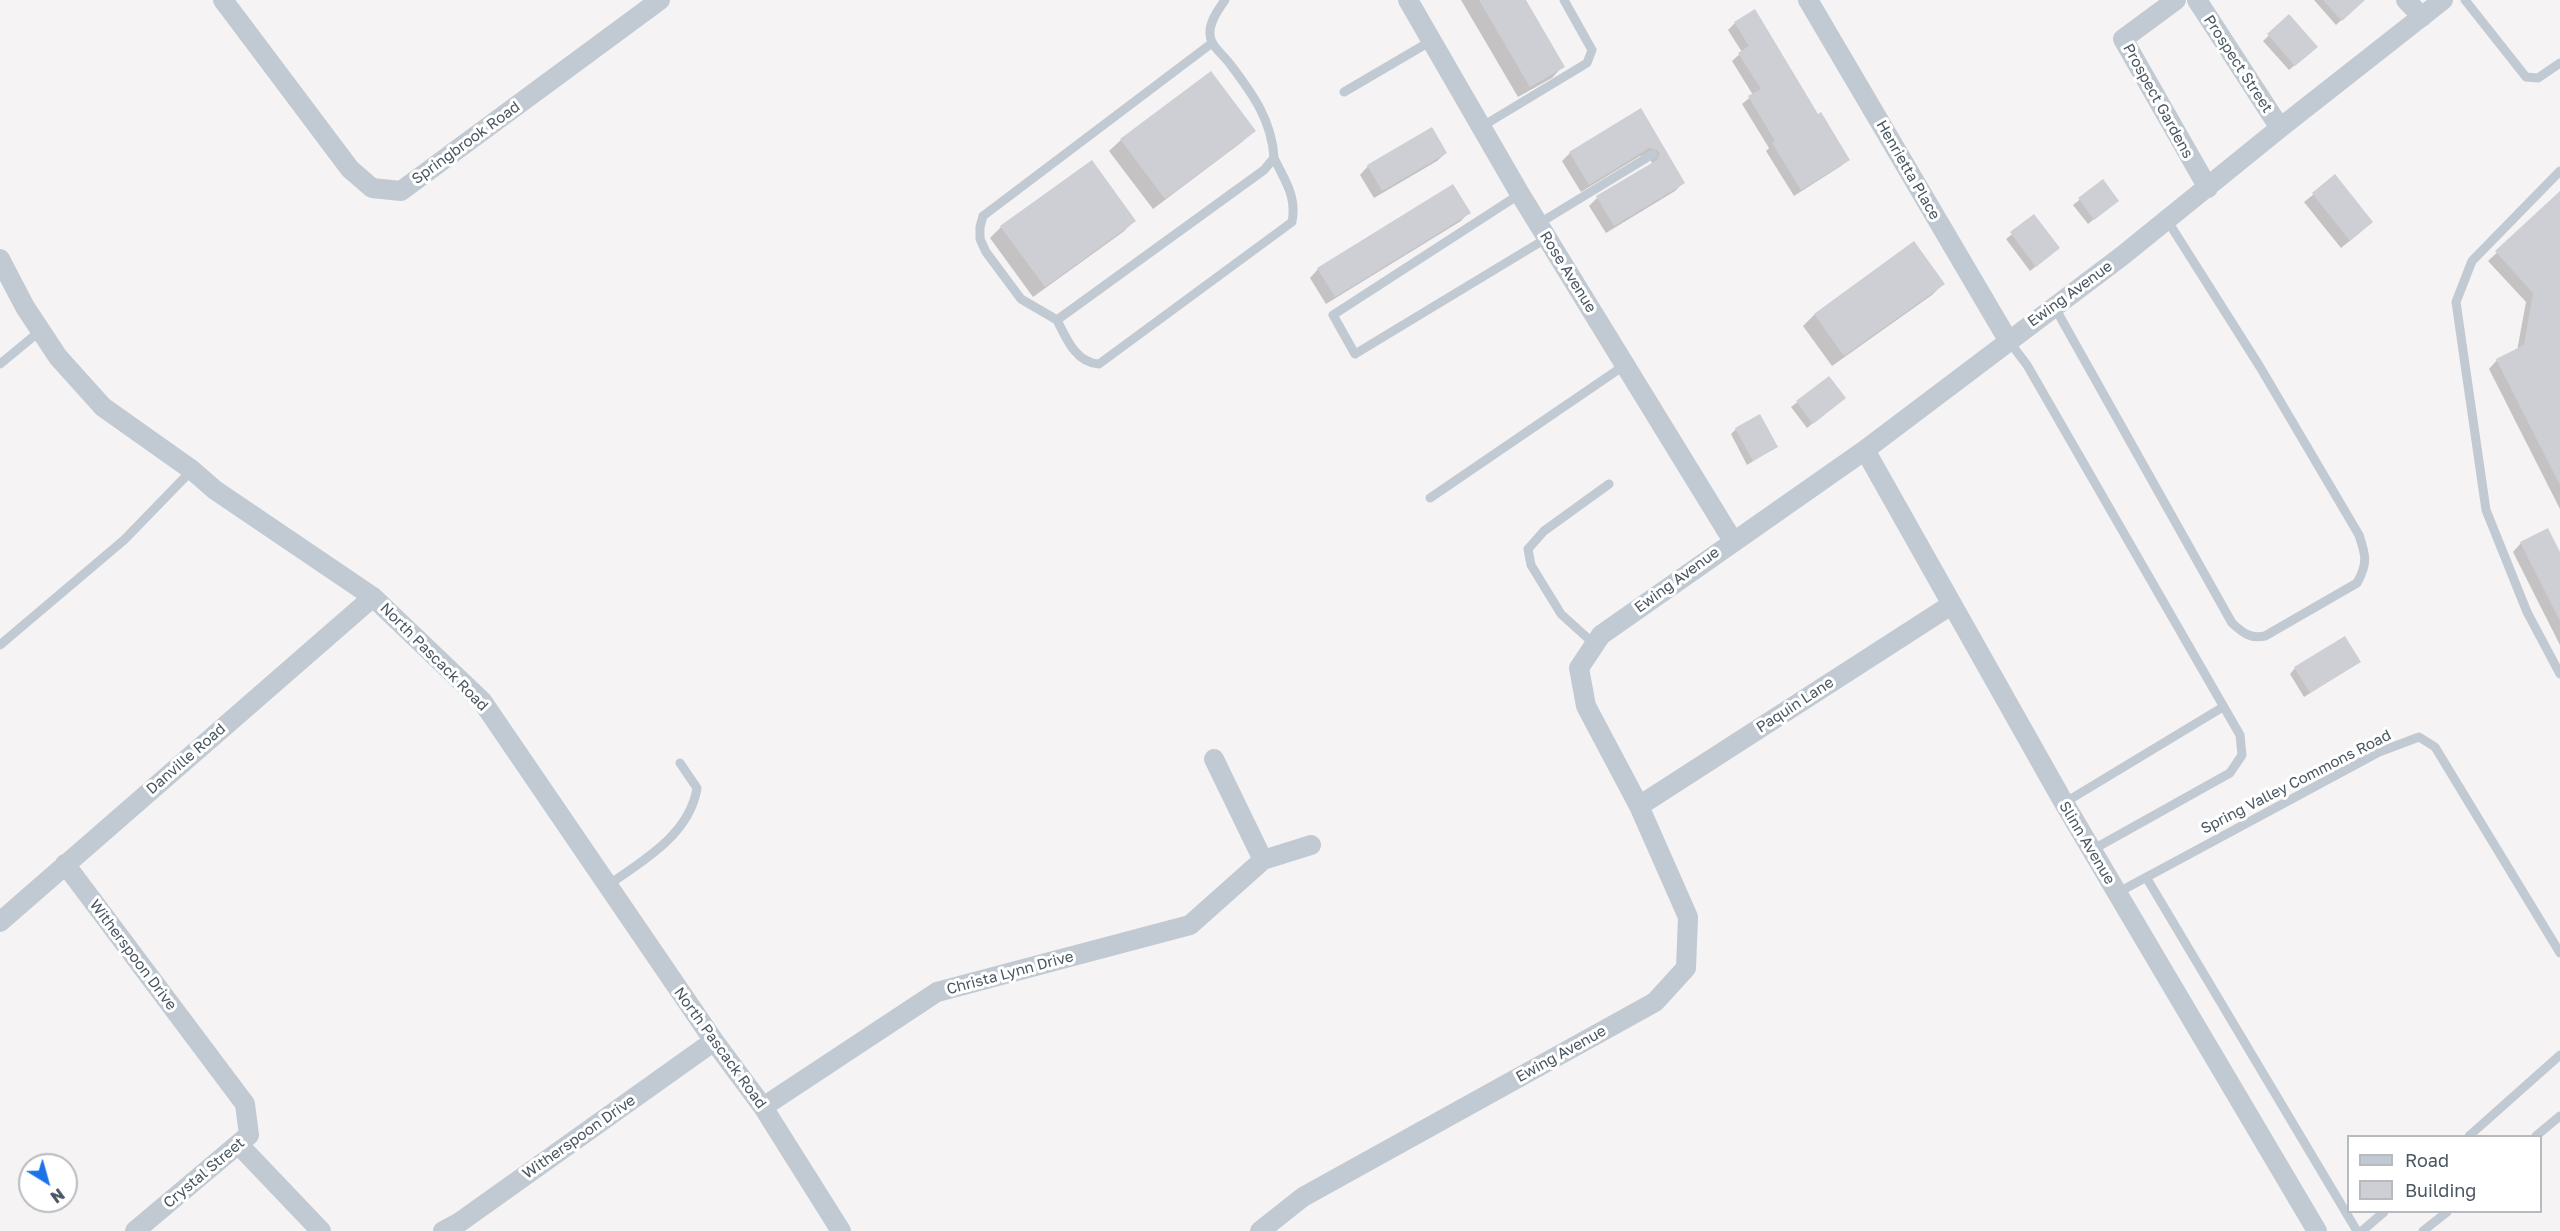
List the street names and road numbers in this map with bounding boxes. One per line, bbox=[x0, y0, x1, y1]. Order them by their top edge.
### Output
street label: Prospect Street bbox=[2200, 12, 2276, 116]
street label: Prospect Gardens bbox=[2119, 41, 2197, 161]
street label: Springbrook Road bbox=[409, 98, 523, 188]
street label: Henrietta Place bbox=[1872, 117, 1944, 223]
street label: Rose Avenue bbox=[1536, 228, 1600, 316]
street label: Ewing Avenue bbox=[2024, 257, 2116, 331]
street label: Ewing Avenue bbox=[1631, 543, 1723, 617]
street label: North Pascack Road bbox=[376, 599, 492, 715]
street label: Paquin Lane bbox=[1753, 673, 1837, 737]
street label: Danville Road bbox=[143, 720, 229, 798]
street label: Spring Valley Commons Road bbox=[2198, 726, 2394, 838]
street label: Slinn Avenue bbox=[2055, 798, 2119, 888]
street label: Witherspoon Drive bbox=[86, 896, 180, 1014]
street label: Christa Lynn Drive bbox=[945, 947, 1075, 999]
street label: North Pascack Road bbox=[670, 984, 770, 1112]
street label: Ewing Avenue bbox=[1513, 1022, 1609, 1086]
street label: Witherspoon Drive bbox=[519, 1091, 639, 1183]
street label: Crystal Street bbox=[160, 1134, 248, 1212]

